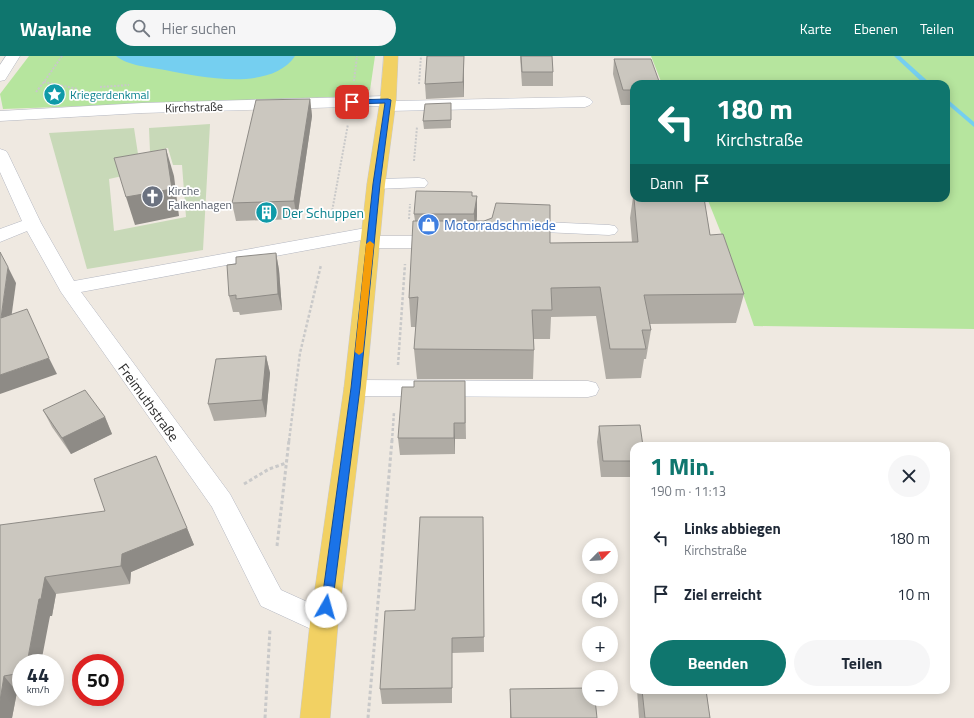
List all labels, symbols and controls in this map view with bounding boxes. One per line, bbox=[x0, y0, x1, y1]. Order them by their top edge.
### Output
search box bbox=[116, 10, 396, 46]
text: Waylane bbox=[20, 14, 92, 43]
icon: search bbox=[130, 17, 152, 39]
text: Hier suchen bbox=[162, 17, 236, 40]
text: Karte bbox=[800, 18, 832, 39]
text: Ebenen bbox=[854, 18, 898, 39]
text: Teilen bbox=[920, 18, 954, 39]
place icon: Kriegerdenkmal bbox=[42, 81, 68, 107]
place label: Kriegerdenkmal bbox=[70, 85, 149, 104]
pin bbox=[335, 85, 369, 119]
text: 180 m bbox=[716, 87, 793, 130]
icon: arrive bbox=[341, 91, 363, 113]
street label: Kirchstraße bbox=[165, 96, 223, 118]
icon: left bbox=[650, 96, 702, 148]
text: Kirchstraße bbox=[716, 126, 803, 153]
text: Dann bbox=[650, 172, 683, 195]
icon: arrive bbox=[691, 172, 713, 194]
place label: Kirche Falkenhagen bbox=[168, 181, 232, 214]
church icon: Kirche Falkenhagen bbox=[139, 184, 165, 210]
building icon: Der Schuppen bbox=[253, 199, 279, 225]
place label: Der Schuppen bbox=[282, 202, 364, 223]
shop icon: Motorradschmiede bbox=[415, 211, 441, 237]
place label: Motorradschmiede bbox=[444, 214, 556, 235]
street label: Freimuthstraße bbox=[114, 359, 184, 445]
text: 1 Min. bbox=[650, 448, 715, 484]
button: close bbox=[888, 455, 930, 497]
text: 190 m · 11:13 bbox=[650, 481, 726, 501]
text: Links abbiegen bbox=[684, 517, 781, 540]
icon: left bbox=[650, 527, 672, 549]
text: 180 m bbox=[889, 527, 930, 550]
north arrow bbox=[582, 538, 618, 574]
map controls bbox=[582, 538, 618, 706]
text: Kirchstraße bbox=[684, 540, 747, 560]
button: sound bbox=[582, 582, 618, 618]
icon: arrive bbox=[650, 583, 672, 605]
text: Ziel erreicht bbox=[684, 583, 762, 606]
text: 10 m bbox=[897, 583, 930, 606]
position arrow bbox=[305, 586, 347, 628]
button: + bbox=[582, 626, 618, 662]
button: Beenden bbox=[650, 640, 786, 686]
button: Teilen bbox=[794, 640, 930, 686]
speed limit sign: 50 bbox=[72, 654, 124, 706]
text: 44 bbox=[27, 659, 49, 690]
button: − bbox=[582, 670, 618, 706]
text: km/h bbox=[27, 682, 49, 697]

